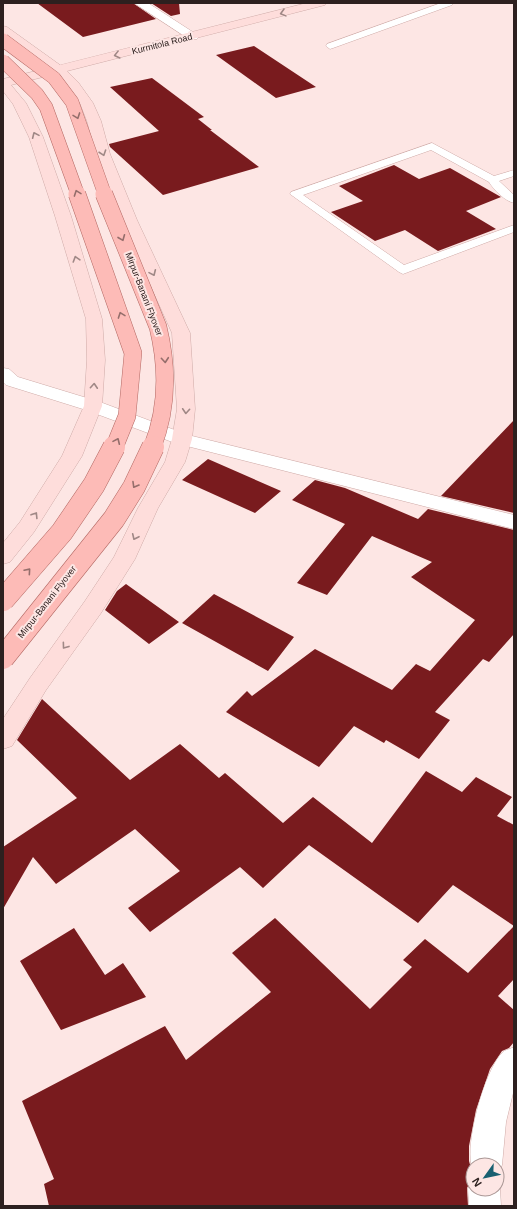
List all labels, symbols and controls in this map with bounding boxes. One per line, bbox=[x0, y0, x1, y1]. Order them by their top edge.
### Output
one-way arrow bbox=[280, 8, 287, 17]
street label: Kurmitola Road bbox=[131, 32, 193, 56]
one-way arrow bbox=[113, 50, 120, 59]
one-way arrow bbox=[73, 113, 81, 120]
one-way arrow bbox=[32, 132, 40, 140]
one-way arrow bbox=[99, 150, 107, 157]
one-way arrow bbox=[73, 189, 82, 196]
one-way arrow bbox=[117, 234, 125, 242]
street label: Mirpur-Banani Flyover bbox=[123, 251, 165, 337]
one-way arrow bbox=[72, 255, 81, 262]
one-way arrow bbox=[148, 269, 156, 277]
one-way arrow bbox=[117, 312, 126, 319]
one-way arrow bbox=[160, 357, 169, 363]
one-way arrow bbox=[90, 383, 99, 389]
one-way arrow bbox=[181, 408, 190, 414]
one-way arrow bbox=[112, 438, 120, 445]
one-way arrow bbox=[132, 480, 139, 488]
one-way arrow bbox=[30, 512, 37, 519]
one-way arrow bbox=[132, 533, 140, 540]
street label: Mirpur-Banani Flyover bbox=[16, 564, 78, 640]
one-way arrow bbox=[24, 568, 31, 576]
one-way arrow bbox=[63, 642, 70, 649]
north arrow bbox=[465, 1157, 505, 1197]
text: N bbox=[469, 1176, 484, 1189]

